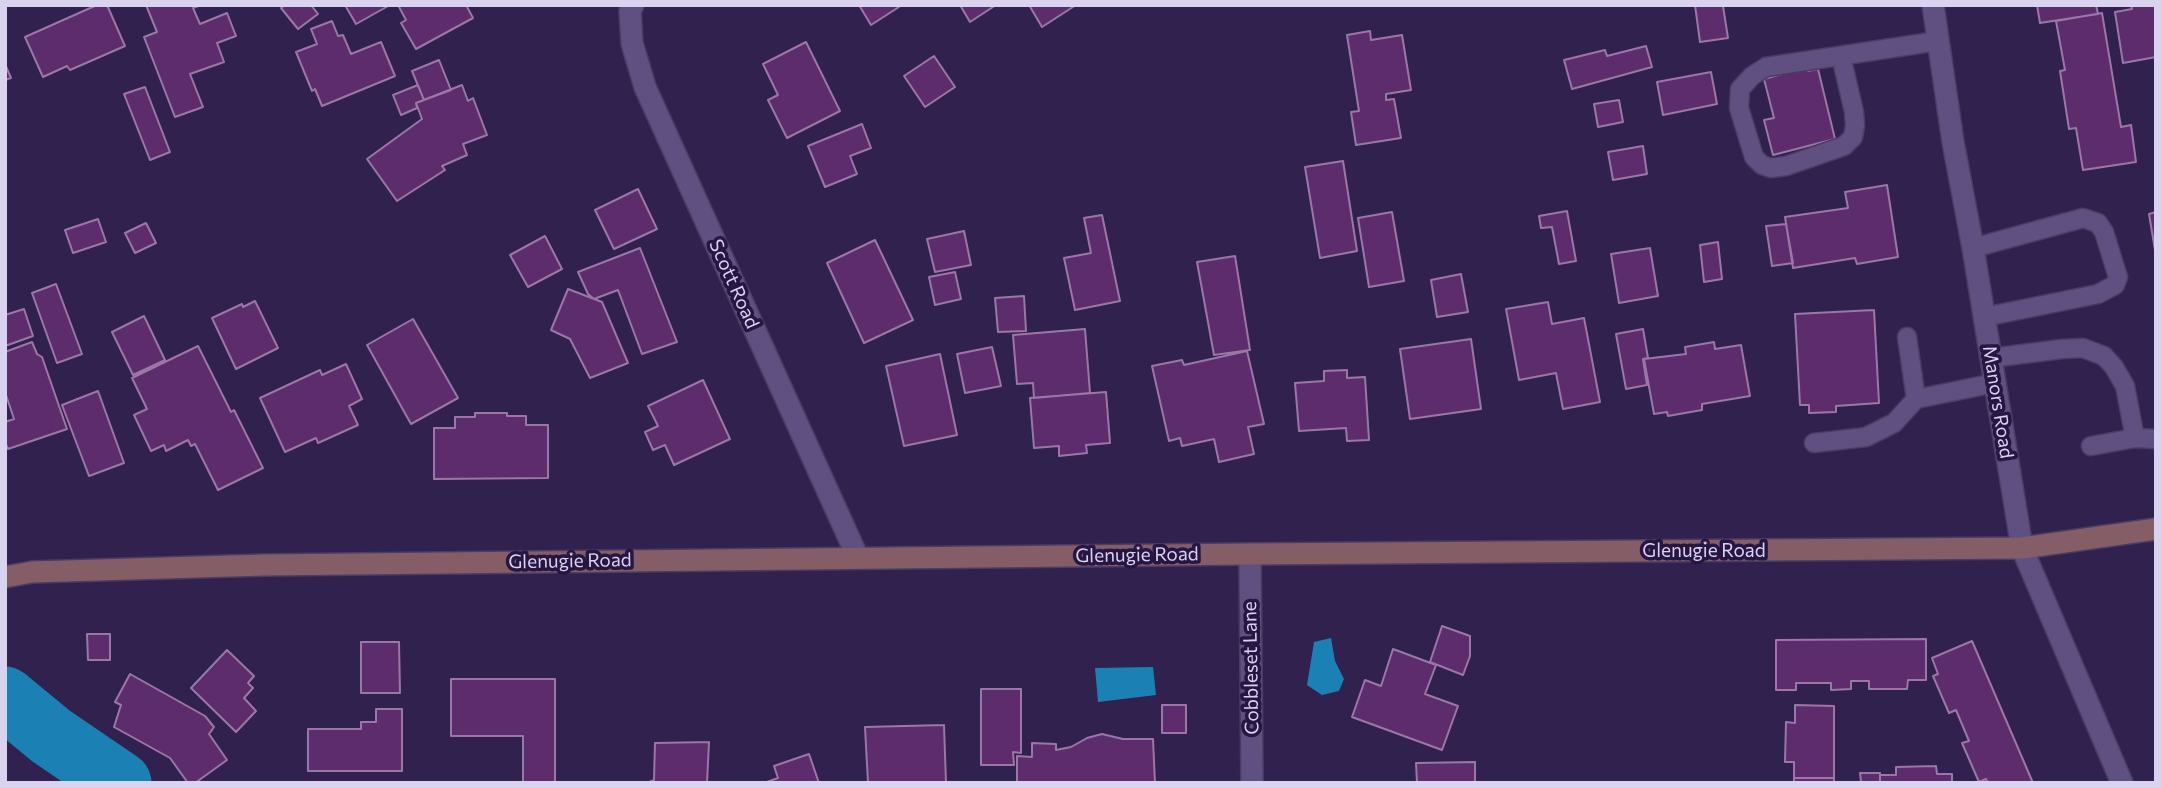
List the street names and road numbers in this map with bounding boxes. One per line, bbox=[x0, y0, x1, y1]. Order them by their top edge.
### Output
street label: Scott Road bbox=[704, 236, 764, 332]
street label: Manors Road bbox=[1978, 344, 2018, 460]
street label: Glenugie Road bbox=[1642, 540, 1766, 562]
street label: Glenugie Road bbox=[1075, 543, 1199, 567]
street label: Glenugie Road bbox=[508, 549, 632, 573]
street label: Cobbleset Lane bbox=[1238, 601, 1264, 735]

